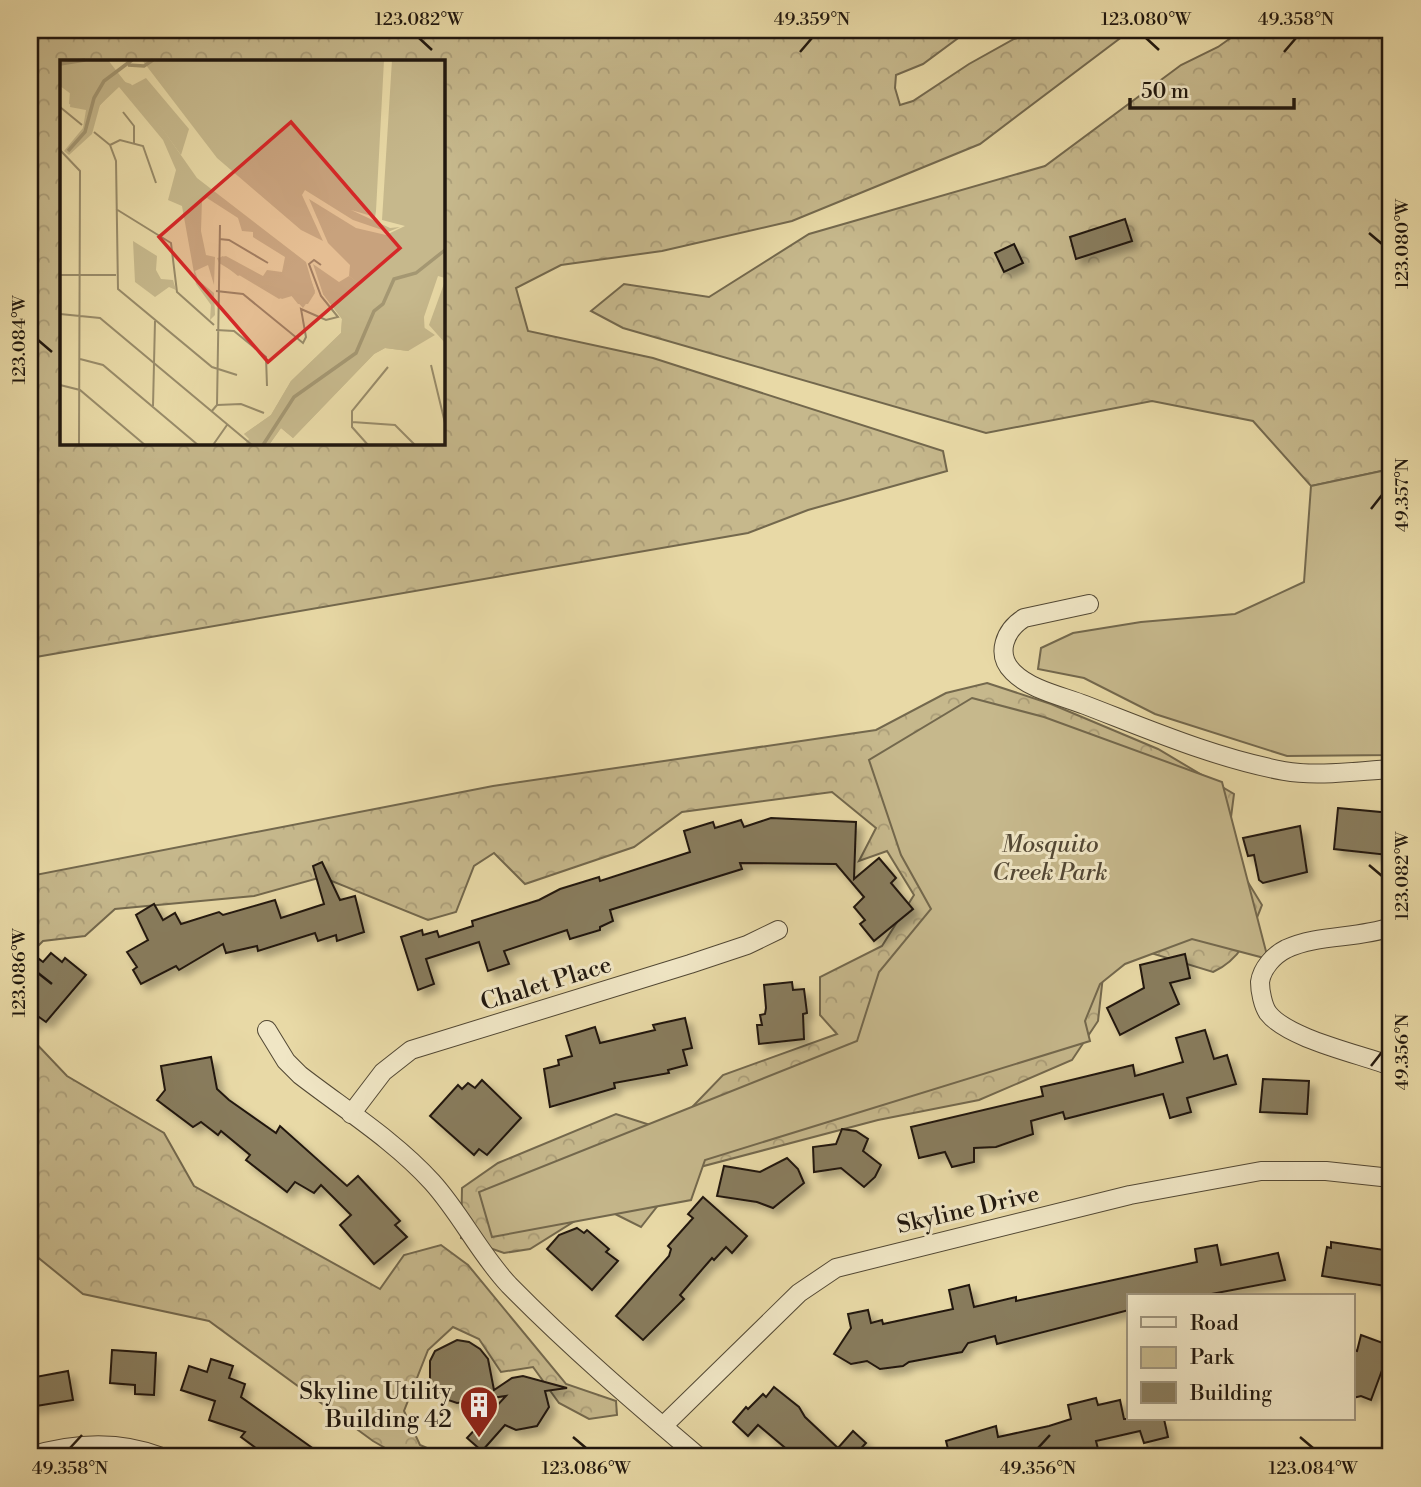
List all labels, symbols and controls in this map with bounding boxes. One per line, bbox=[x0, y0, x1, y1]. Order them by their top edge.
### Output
text: 123.082°W bbox=[375, 8, 464, 31]
text: 49.359°N bbox=[774, 8, 851, 31]
text: 123.080°W bbox=[1101, 8, 1192, 31]
text: 49.358°N bbox=[1258, 8, 1335, 31]
inset map bbox=[60, 60, 444, 444]
scale bar bbox=[1130, 66, 1295, 110]
text: 50 m bbox=[1141, 79, 1189, 105]
text: 123.080°W bbox=[1391, 198, 1414, 289]
text: 123.084°W bbox=[8, 295, 31, 385]
text: 49.357°N bbox=[1391, 457, 1414, 532]
park label: Mosquito Creek Park bbox=[992, 830, 1108, 888]
text: 123.082°W bbox=[1391, 831, 1414, 920]
text: 123.086°W bbox=[8, 928, 31, 1018]
street label: Chalet Place bbox=[477, 950, 615, 1018]
text: 49.356°N bbox=[1391, 1013, 1414, 1090]
street label: Skyline Drive bbox=[894, 1179, 1042, 1241]
legend bbox=[1127, 1294, 1354, 1420]
text: Road bbox=[1190, 1311, 1239, 1337]
text: Park bbox=[1190, 1345, 1235, 1371]
place label: Skyline Utility Building 42 bbox=[299, 1377, 452, 1435]
text: Building bbox=[1189, 1381, 1272, 1407]
building icon: Skyline Utility Building 42 bbox=[458, 1384, 500, 1439]
text: 49.358°N bbox=[32, 1457, 109, 1480]
text: 123.086°W bbox=[541, 1457, 631, 1480]
text: 49.356°N bbox=[1000, 1457, 1077, 1480]
text: 123.084°W bbox=[1268, 1457, 1358, 1480]

